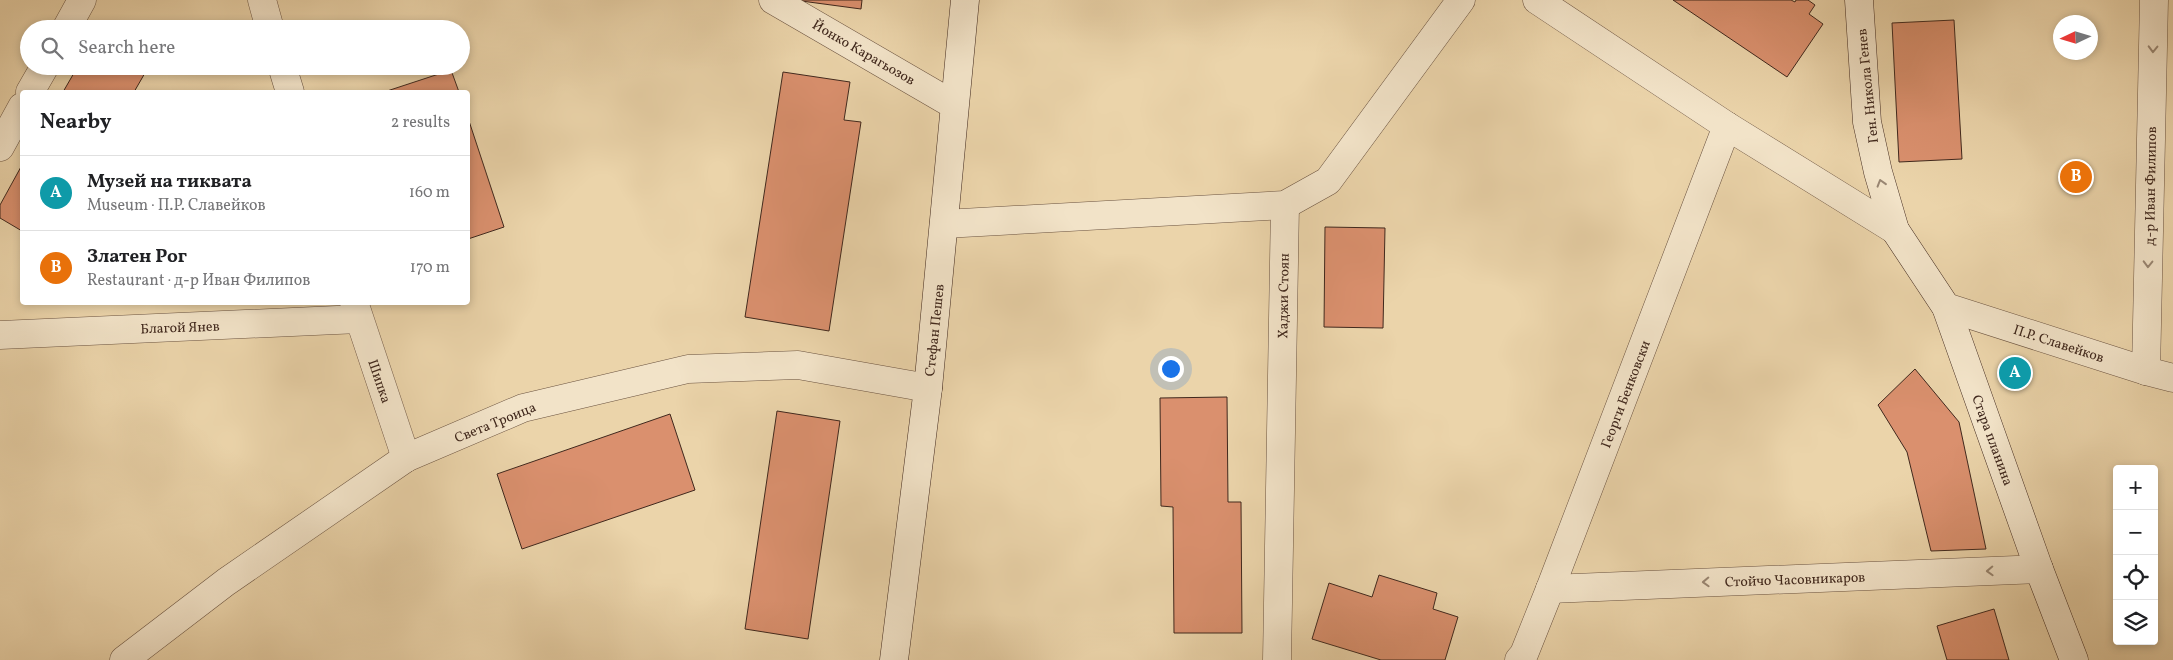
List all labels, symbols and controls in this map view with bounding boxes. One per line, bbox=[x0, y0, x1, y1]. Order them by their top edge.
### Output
street label: Йонко Карагьозов bbox=[808, 15, 919, 91]
north arrow bbox=[2053, 15, 2098, 60]
search box bbox=[20, 20, 470, 75]
street label: Ген. Никола Генев bbox=[1853, 28, 1884, 144]
icon: search bbox=[38, 34, 66, 62]
text: Search here bbox=[78, 35, 175, 61]
one-way arrow bbox=[2147, 45, 2158, 53]
text: Nearby bbox=[40, 108, 111, 137]
text: 2 results bbox=[391, 112, 450, 134]
street label: д-р Иван Филипов bbox=[2141, 126, 2162, 246]
pin: B bbox=[2060, 158, 2092, 196]
text: Музей на тиквата bbox=[87, 169, 252, 195]
one-way arrow bbox=[1877, 179, 1887, 188]
text: A bbox=[50, 182, 62, 204]
text: 160 m bbox=[409, 182, 450, 204]
text: Museum · П.Р. Славейков bbox=[87, 195, 266, 217]
text: Златен Рог bbox=[87, 244, 187, 270]
street label: Хаджи Стоян bbox=[1274, 253, 1295, 339]
text: B bbox=[51, 257, 61, 279]
text: 170 m bbox=[410, 257, 450, 279]
one-way arrow bbox=[2143, 260, 2153, 268]
text: Restaurant · д-р Иван Филипов bbox=[87, 270, 310, 292]
street label: Стефан Пешев bbox=[921, 283, 950, 377]
street label: Благой Янев bbox=[140, 318, 220, 339]
street label: П.Р. Славейков bbox=[2011, 321, 2106, 368]
street label: Георги Бенковски bbox=[1597, 337, 1656, 451]
pin: A bbox=[1999, 354, 2031, 392]
your location bbox=[1158, 356, 1184, 382]
street label: Шипка bbox=[362, 357, 395, 406]
street label: Стара планина bbox=[1966, 392, 2017, 489]
street label: Света Троица bbox=[452, 398, 539, 448]
map controls bbox=[2113, 465, 2158, 645]
button: + bbox=[2113, 465, 2158, 510]
button: − bbox=[2113, 510, 2158, 555]
button: locate bbox=[2113, 555, 2158, 600]
one-way arrow bbox=[1986, 566, 1994, 577]
street label: Стойчо Часовникаров bbox=[1724, 569, 1866, 592]
one-way arrow bbox=[1701, 577, 1709, 588]
button: layers bbox=[2113, 600, 2158, 645]

